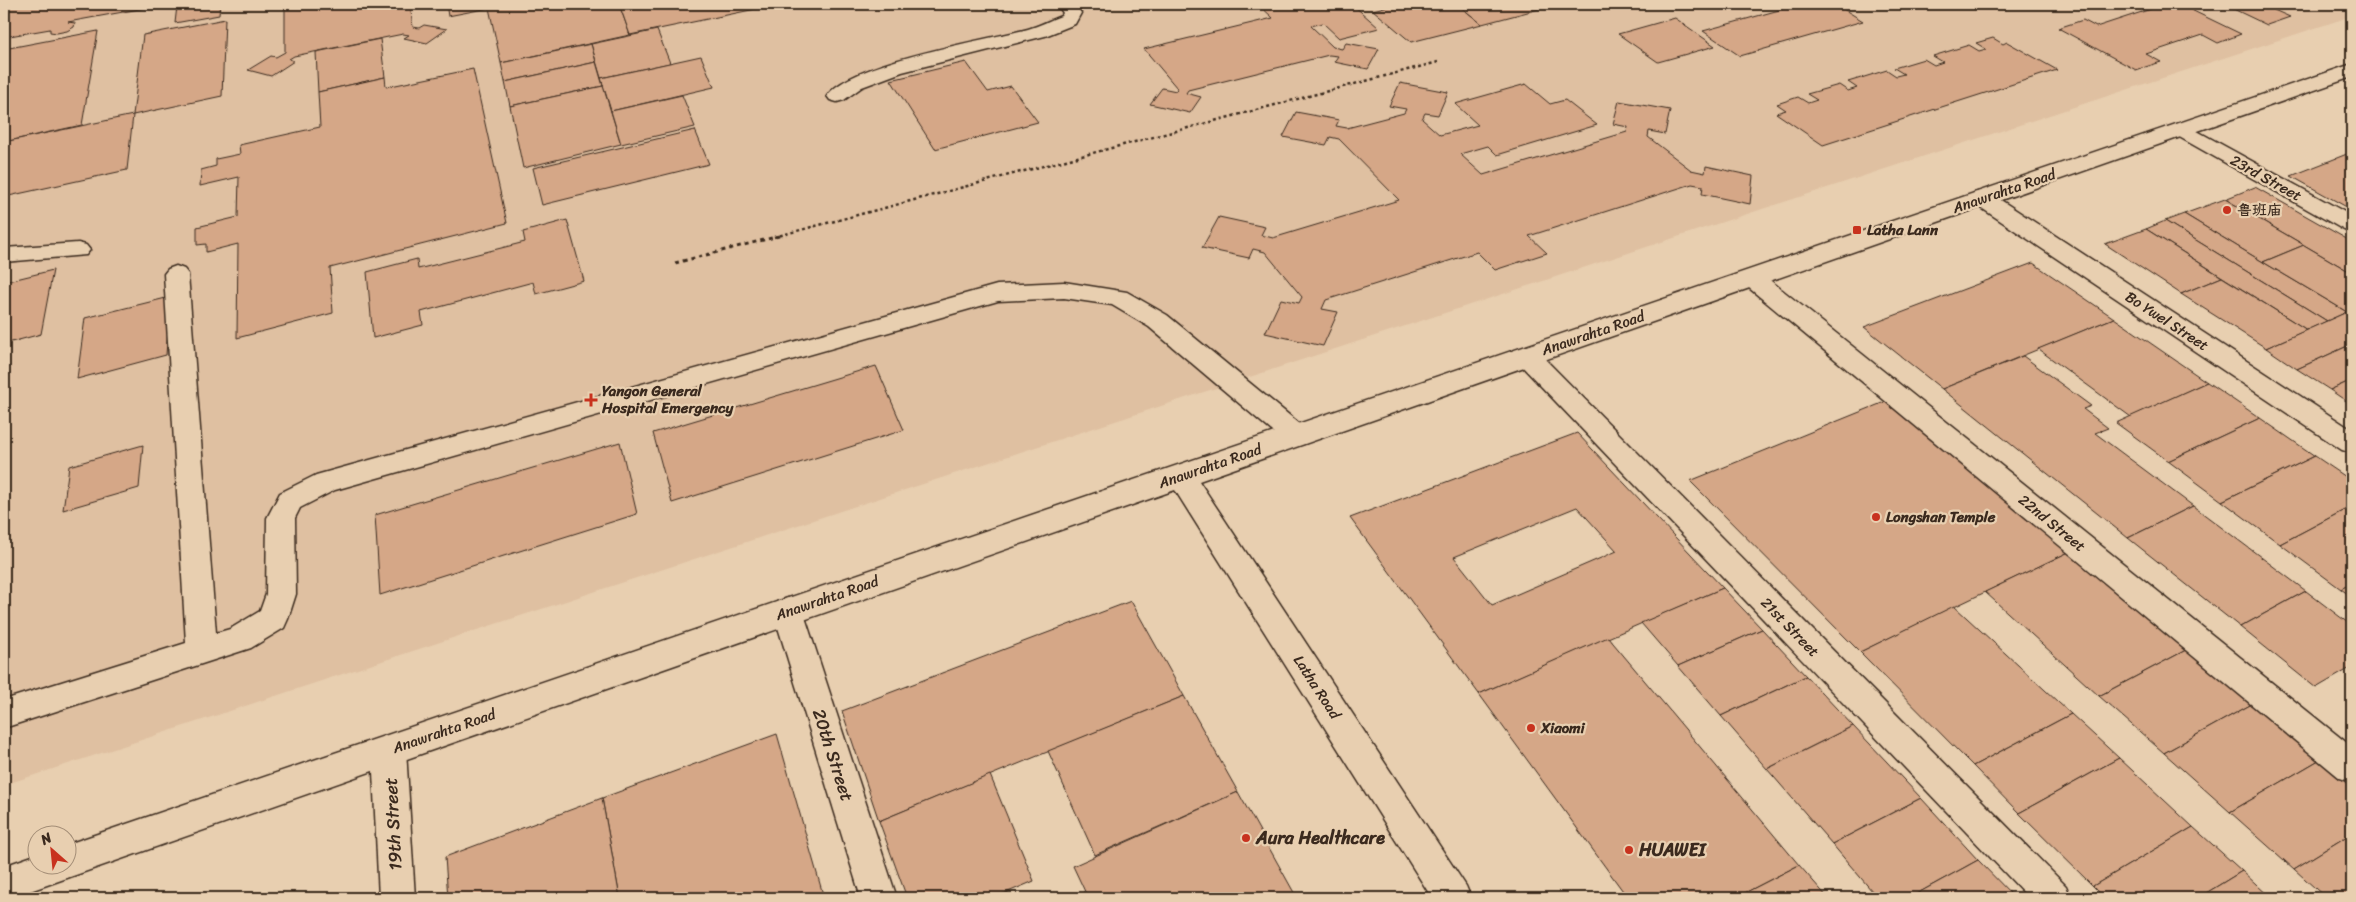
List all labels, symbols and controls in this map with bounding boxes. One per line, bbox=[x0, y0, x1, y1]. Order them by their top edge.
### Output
street label: 23rd Street bbox=[2225, 148, 2307, 209]
street label: Anawrahta Road bbox=[1948, 161, 2060, 221]
place label: 鲁班庙 bbox=[2237, 197, 2282, 223]
marker: 鲁班庙 bbox=[2221, 204, 2233, 216]
place label: Latha Lann bbox=[1867, 217, 1939, 243]
marker: Latha Lann bbox=[1851, 224, 1863, 236]
street label: Bo Ywel Street bbox=[2120, 284, 2215, 358]
street label: Anawrahta Road bbox=[1537, 303, 1649, 363]
place label: Yangon General Hospital Emergency bbox=[601, 378, 735, 421]
marker: Yangon General Hospital Emergency bbox=[584, 393, 598, 407]
street label: Anawrahta Road bbox=[1154, 436, 1266, 496]
street label: 22nd Street bbox=[2012, 487, 2092, 559]
place label: Longshan Temple bbox=[1886, 504, 1996, 530]
marker: Longshan Temple bbox=[1870, 511, 1882, 523]
street label: Anawrahta Road bbox=[771, 568, 883, 628]
street label: 21st Street bbox=[1754, 591, 1826, 664]
street label: Latha Road bbox=[1286, 650, 1348, 725]
street label: Anawrahta Road bbox=[388, 701, 500, 761]
street label: 20th Street bbox=[803, 704, 863, 806]
place label: Xiaomi bbox=[1540, 715, 1586, 741]
marker: Xiaomi bbox=[1525, 722, 1537, 734]
street label: 19th Street bbox=[375, 777, 411, 871]
place label: Aura Healthcare bbox=[1255, 822, 1385, 854]
north arrow bbox=[28, 824, 78, 874]
text: N bbox=[35, 825, 57, 853]
marker: Aura Healthcare bbox=[1240, 832, 1252, 844]
place label: HUAWEI bbox=[1638, 834, 1708, 866]
marker: HUAWEI bbox=[1623, 844, 1635, 856]

